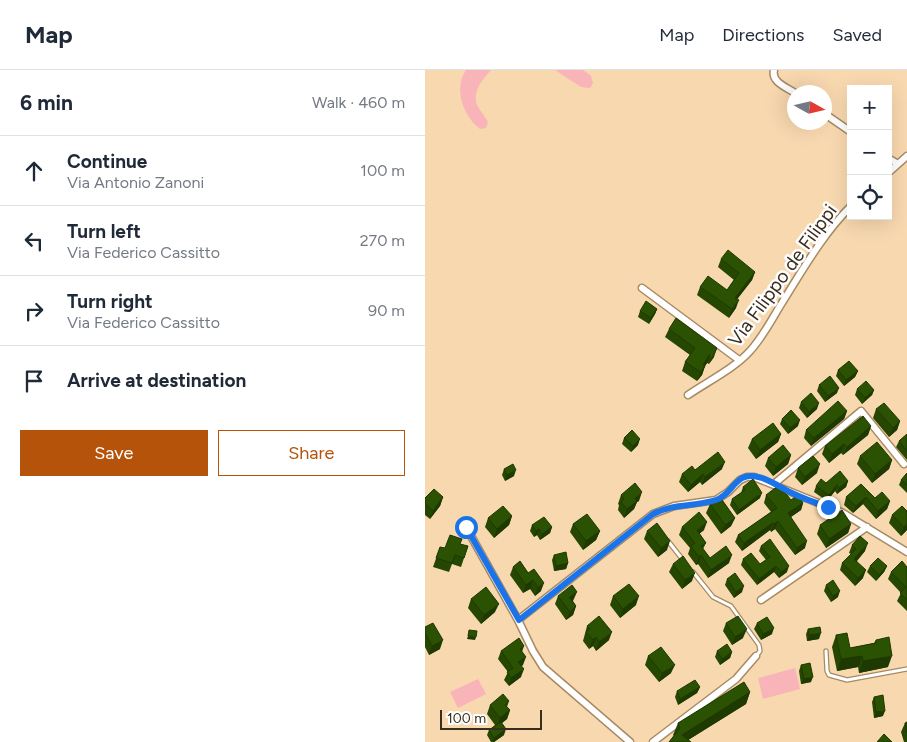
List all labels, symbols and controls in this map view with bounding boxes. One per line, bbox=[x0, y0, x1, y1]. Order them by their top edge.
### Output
text: Map bbox=[25, 20, 73, 49]
text: Map bbox=[659, 24, 694, 46]
text: Directions bbox=[722, 24, 804, 46]
text: Saved bbox=[832, 24, 882, 46]
north arrow bbox=[787, 85, 832, 130]
map controls bbox=[847, 85, 892, 220]
button: + bbox=[847, 85, 892, 130]
text: 6 min bbox=[20, 90, 73, 115]
text: Walk · 460 m bbox=[312, 93, 405, 112]
button: − bbox=[847, 130, 892, 175]
text: Continue bbox=[67, 150, 147, 173]
icon: ahead bbox=[20, 157, 48, 185]
text: 100 m bbox=[360, 161, 405, 180]
text: Via Antonio Zanoni bbox=[67, 173, 204, 192]
button: locate bbox=[847, 175, 892, 220]
street label: Via Filippo de Filippi bbox=[723, 200, 842, 351]
text: Turn left bbox=[67, 220, 141, 243]
icon: left bbox=[20, 227, 48, 255]
text: 270 m bbox=[360, 231, 405, 250]
text: Via Federico Cassitto bbox=[67, 243, 220, 262]
text: Turn right bbox=[67, 290, 153, 313]
icon: right bbox=[20, 297, 48, 325]
text: 90 m bbox=[368, 301, 405, 320]
text: Via Federico Cassitto bbox=[67, 313, 220, 332]
icon: arrive bbox=[20, 367, 48, 395]
text: Arrive at destination bbox=[67, 369, 246, 392]
button: Save bbox=[20, 430, 208, 476]
button: Share bbox=[218, 430, 405, 476]
route end bbox=[817, 496, 840, 519]
route start bbox=[455, 516, 478, 539]
scale bar bbox=[440, 707, 543, 730]
text: 100 m bbox=[447, 710, 486, 727]

